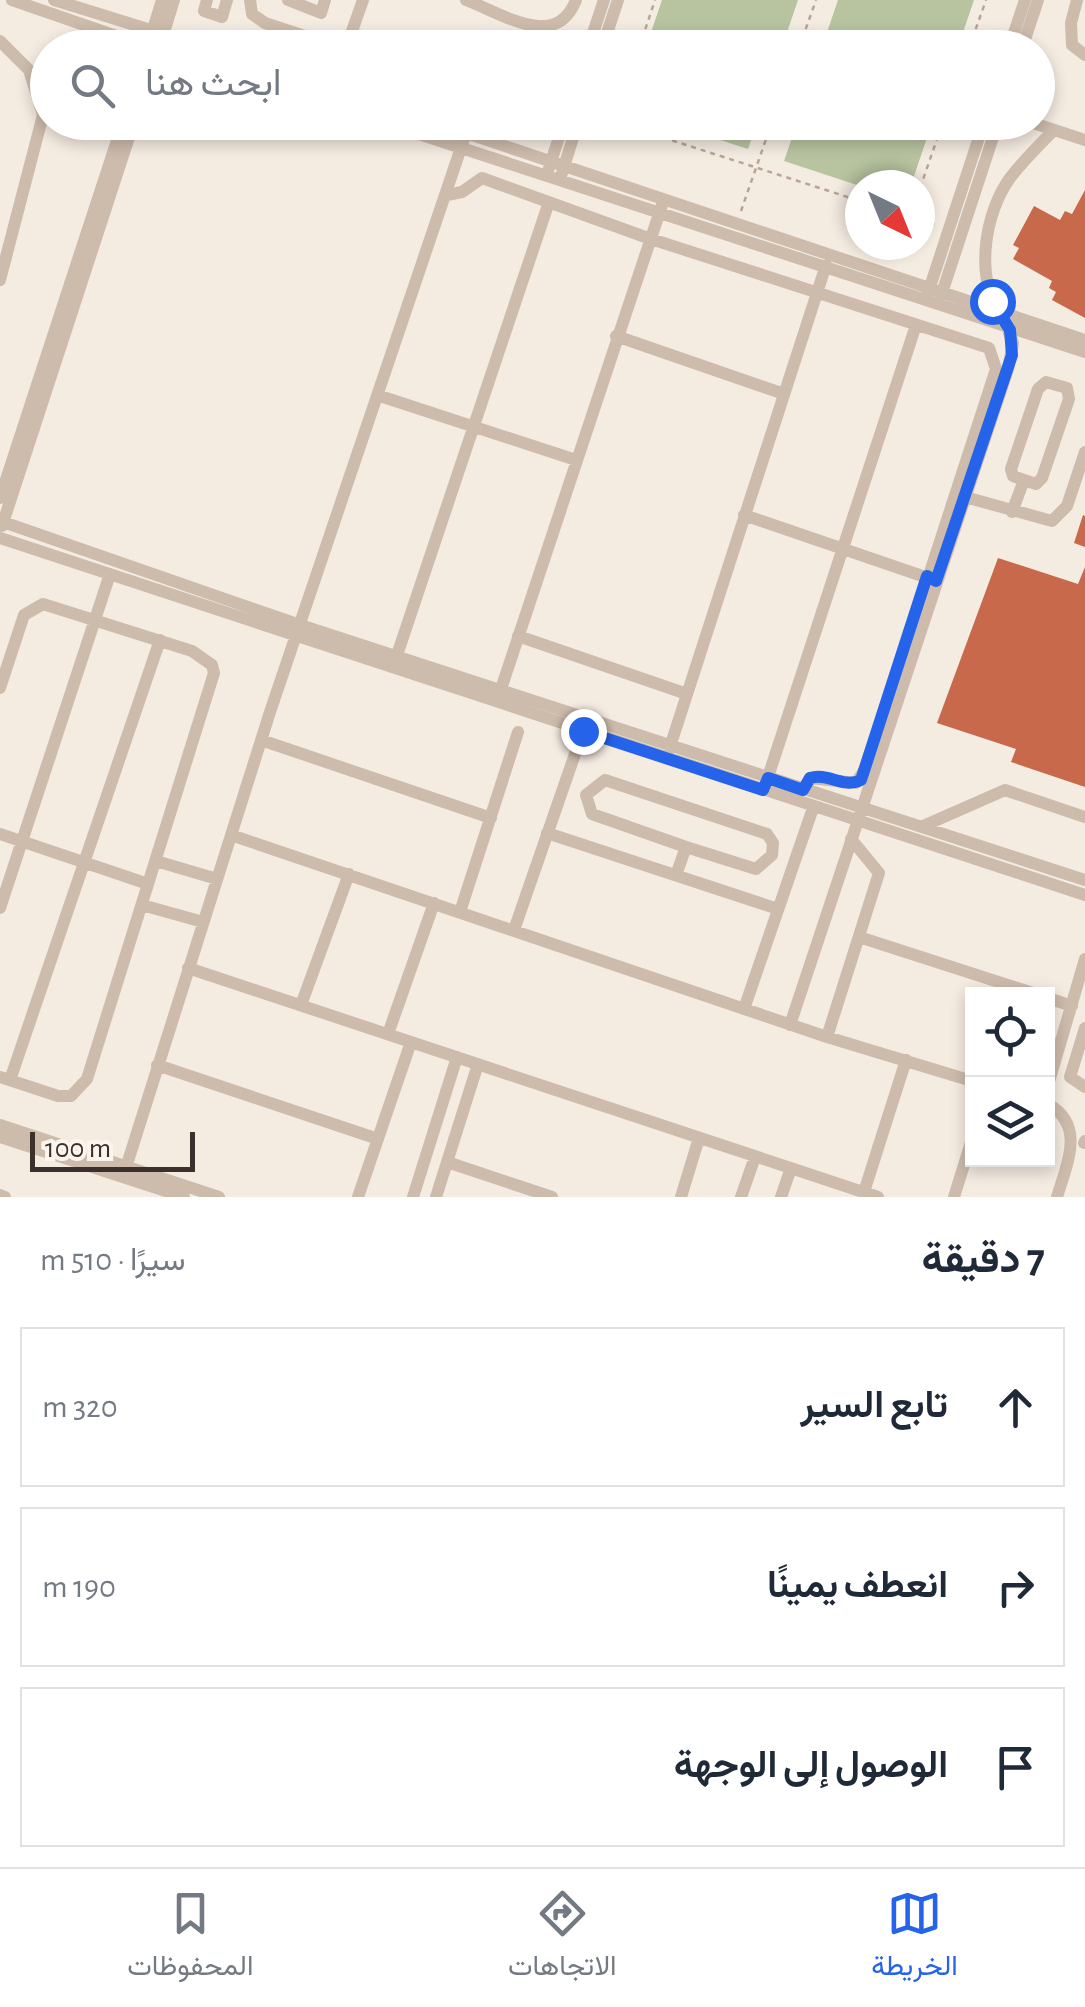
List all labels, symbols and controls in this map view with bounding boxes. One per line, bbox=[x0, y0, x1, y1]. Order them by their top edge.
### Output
search box bbox=[30, 30, 1055, 140]
icon: search bbox=[65, 58, 120, 113]
text: ابحث هنا bbox=[145, 65, 282, 103]
north arrow bbox=[845, 170, 935, 260]
route start bbox=[970, 279, 1016, 325]
route end bbox=[561, 709, 607, 755]
map controls bbox=[965, 987, 1055, 1167]
button: locate bbox=[965, 987, 1055, 1077]
button: layers bbox=[965, 1077, 1055, 1167]
scale bar bbox=[30, 1127, 195, 1172]
text: 100 m bbox=[45, 1135, 111, 1163]
text: 7 دقيقة bbox=[921, 1238, 1045, 1280]
text: سيرًا · 510 m bbox=[40, 1244, 186, 1276]
icon: ahead bbox=[988, 1380, 1043, 1435]
text: تابع السير bbox=[801, 1387, 948, 1425]
text: 320 m bbox=[42, 1391, 118, 1423]
icon: right bbox=[988, 1560, 1043, 1615]
text: انعطف يمينًا bbox=[767, 1567, 948, 1605]
text: 190 m bbox=[42, 1571, 116, 1603]
icon: arrive bbox=[988, 1740, 1043, 1795]
text: الوصول إلى الوجهة bbox=[674, 1747, 948, 1785]
tab: المحفوظات bbox=[127, 1886, 253, 1990]
tab: الاتجاهات bbox=[508, 1886, 617, 1990]
tab: الخريطة bbox=[871, 1886, 958, 1990]

